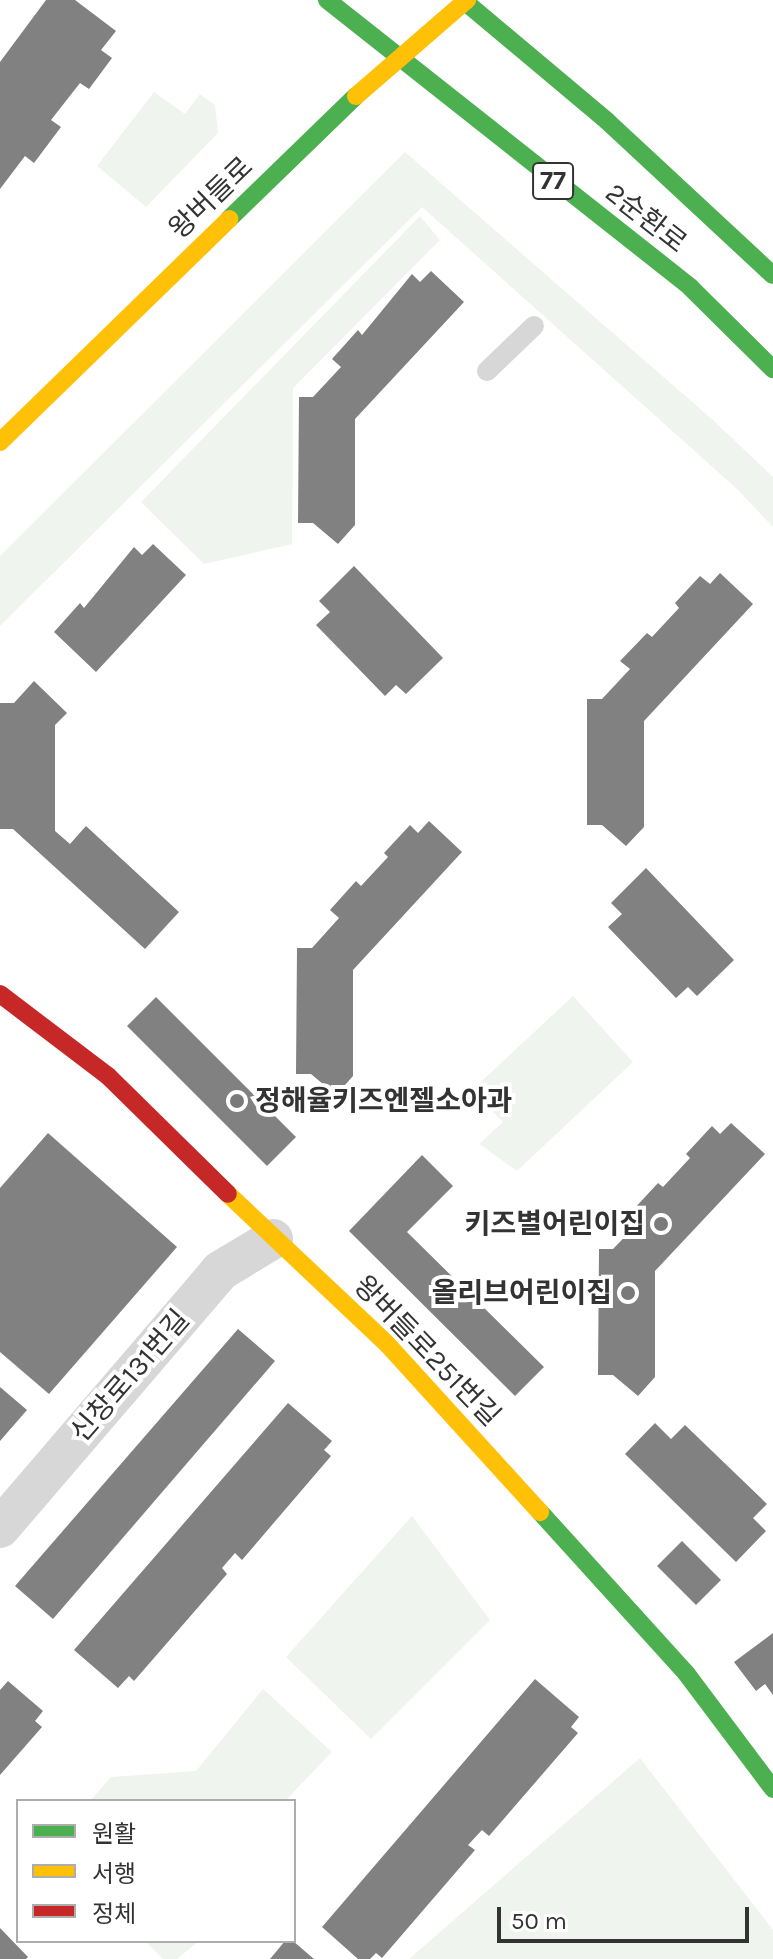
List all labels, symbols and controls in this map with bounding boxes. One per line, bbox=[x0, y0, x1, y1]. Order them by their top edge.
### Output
street label: 왕버들로 bbox=[162, 150, 260, 246]
road number: 77 bbox=[531, 159, 575, 203]
street label: 2순환로 bbox=[599, 176, 693, 260]
place label: 정해율키즈엔젤소아과 bbox=[255, 1084, 513, 1118]
marker: 정해율키즈엔젤소아과 bbox=[226, 1090, 248, 1112]
place label: 키즈별어린이집 bbox=[465, 1207, 645, 1241]
marker: 키즈별어린이집 bbox=[652, 1215, 670, 1233]
street label: 왕버들로251번길 bbox=[347, 1269, 507, 1433]
place label: 올리브어린이집 bbox=[432, 1276, 612, 1310]
marker: 올리브어린이집 bbox=[619, 1284, 637, 1302]
street label: 신창로131번길 bbox=[64, 1303, 196, 1449]
legend bbox=[16, 1799, 296, 1943]
text: 원활 bbox=[92, 1820, 136, 1848]
text: 서행 bbox=[92, 1860, 136, 1888]
scale bar bbox=[501, 1891, 753, 1941]
text: 정체 bbox=[92, 1900, 136, 1928]
text: 50 m bbox=[511, 1907, 567, 1935]

